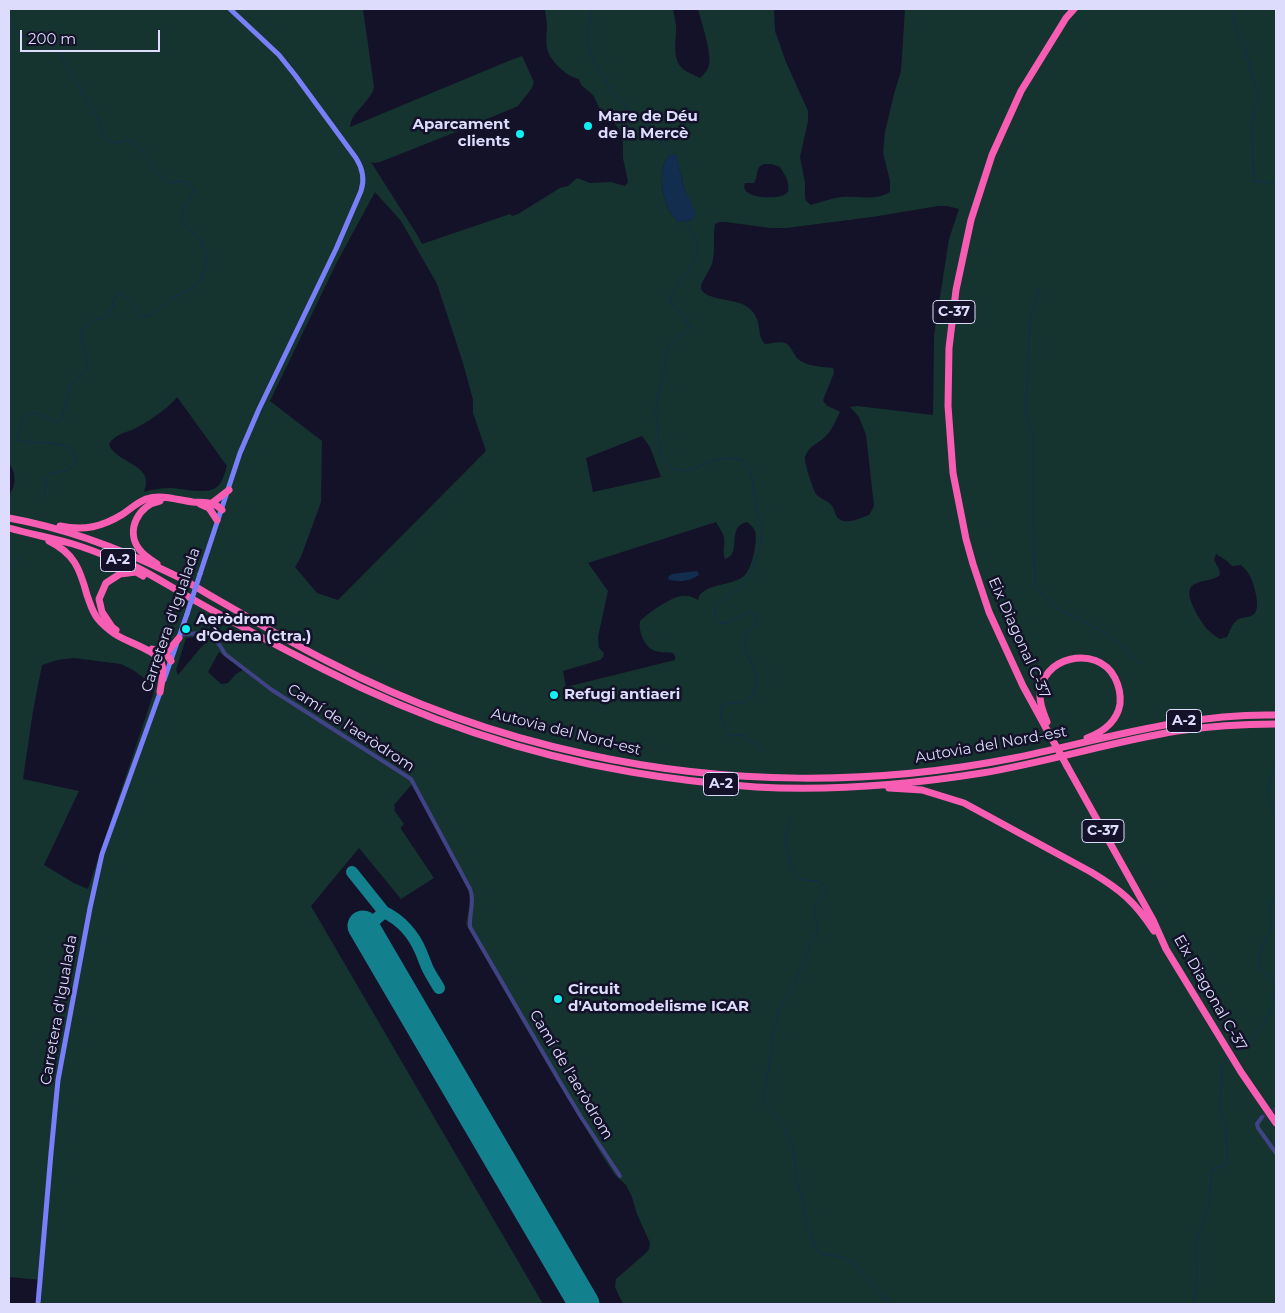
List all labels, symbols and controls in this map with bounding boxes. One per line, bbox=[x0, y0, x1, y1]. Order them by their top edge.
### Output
scale bar bbox=[22, 20, 162, 52]
text: 200 m bbox=[28, 29, 76, 48]
place label: Mare de Déu de la Mercè bbox=[598, 108, 698, 143]
place label: Aparcament clients bbox=[412, 116, 510, 151]
marker: Mare de Déu de la Mercè bbox=[582, 120, 594, 132]
marker: Aparcament clients bbox=[514, 128, 526, 140]
road number: C-37 bbox=[933, 300, 975, 324]
street label: Carretera d'Igualada bbox=[138, 545, 204, 695]
road number: A-2 bbox=[100, 548, 136, 572]
street label: Eix Diagonal C-37 bbox=[984, 574, 1054, 702]
place label: Aeròdrom d'Òdena (ctra.) bbox=[196, 611, 311, 646]
marker: Aeròdrom d'Òdena (ctra.) bbox=[180, 623, 192, 635]
street label: Camí de l'aeròdrom bbox=[284, 680, 418, 776]
place label: Refugi antiaeri bbox=[564, 686, 680, 704]
marker: Refugi antiaeri bbox=[548, 689, 560, 701]
street label: Autovia del Nord-est bbox=[489, 705, 643, 759]
road number: A-2 bbox=[1166, 709, 1202, 732]
street label: Autovia del Nord-est bbox=[914, 723, 1068, 767]
road number: A-2 bbox=[704, 772, 738, 796]
road number: C-37 bbox=[1082, 819, 1124, 842]
street label: Eix Diagonal C-37 bbox=[1169, 932, 1251, 1054]
street label: Carretera d'Igualada bbox=[37, 934, 81, 1086]
place label: Circuit d'Automodelisme ICAR bbox=[568, 981, 749, 1016]
marker: Circuit d'Automodelisme ICAR bbox=[552, 993, 564, 1005]
street label: Camí de l'aeròdrom bbox=[525, 1007, 617, 1143]

